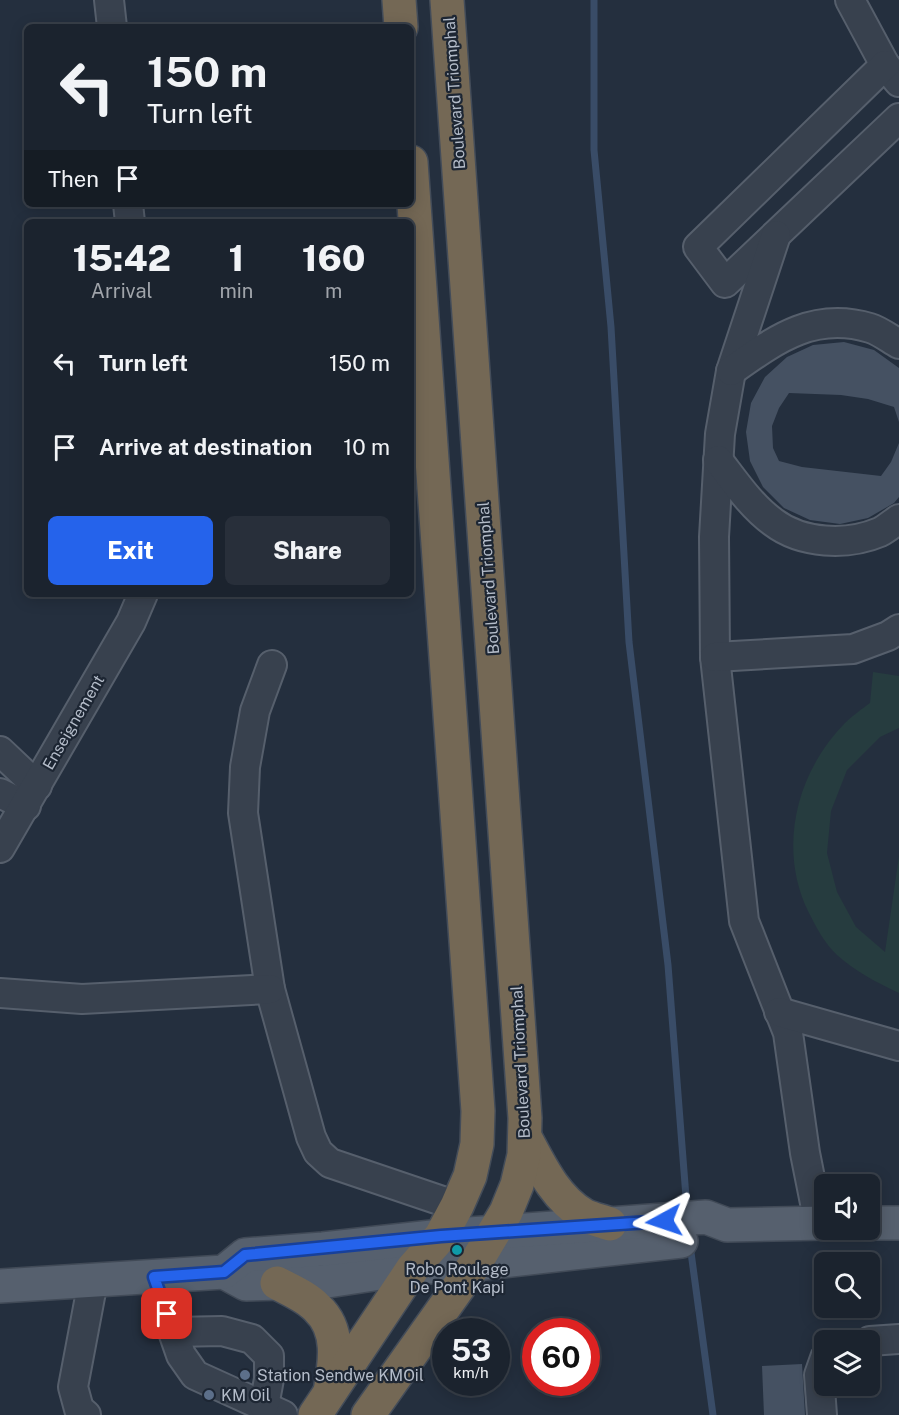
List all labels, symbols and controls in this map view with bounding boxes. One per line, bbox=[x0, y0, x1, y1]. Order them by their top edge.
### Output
street label: Boulevard Triomphal bbox=[440, 16, 469, 170]
text: 150 m bbox=[147, 47, 267, 96]
icon: left bbox=[48, 48, 126, 126]
text: Turn left bbox=[147, 97, 253, 129]
icon: arrive bbox=[111, 162, 144, 195]
text: Then bbox=[48, 166, 99, 192]
text: 15:42 bbox=[72, 237, 171, 279]
text: 1 bbox=[228, 237, 244, 279]
text: 160 bbox=[302, 237, 366, 279]
text: Arrival bbox=[91, 279, 153, 303]
text: min bbox=[219, 279, 253, 303]
text: m bbox=[325, 279, 342, 303]
icon: left bbox=[48, 347, 81, 380]
text: Turn left bbox=[99, 350, 188, 376]
text: 150 m bbox=[329, 350, 390, 376]
icon: arrive bbox=[48, 431, 81, 464]
text: Arrive at destination bbox=[99, 434, 312, 460]
text: 10 m bbox=[343, 434, 390, 460]
street label: Boulevard Triomphal bbox=[474, 501, 503, 655]
button: Exit bbox=[48, 516, 213, 585]
button: Share bbox=[225, 516, 390, 585]
street label: Enseignement bbox=[39, 671, 108, 773]
street label: Boulevard Triomphal bbox=[507, 985, 534, 1139]
map controls bbox=[814, 1174, 880, 1396]
button: sound bbox=[814, 1174, 880, 1240]
position arrow bbox=[632, 1189, 696, 1253]
marker: Robo Roulage De Pont Kapi bbox=[450, 1243, 464, 1257]
button: search bbox=[814, 1252, 880, 1318]
place label: Robo Roulage De Pont Kapi bbox=[405, 1260, 509, 1297]
pin bbox=[141, 1288, 192, 1339]
icon: arrive bbox=[150, 1297, 183, 1330]
speed limit sign: 60 bbox=[522, 1318, 600, 1396]
button: layers bbox=[814, 1330, 880, 1396]
text: 53 bbox=[451, 1332, 491, 1368]
text: km/h bbox=[453, 1364, 489, 1381]
place label: Station Sendwe KMOil bbox=[257, 1366, 424, 1385]
marker: Station Sendwe KMOil bbox=[238, 1368, 252, 1382]
place label: KM Oil bbox=[221, 1386, 271, 1405]
marker: KM Oil bbox=[202, 1388, 216, 1402]

